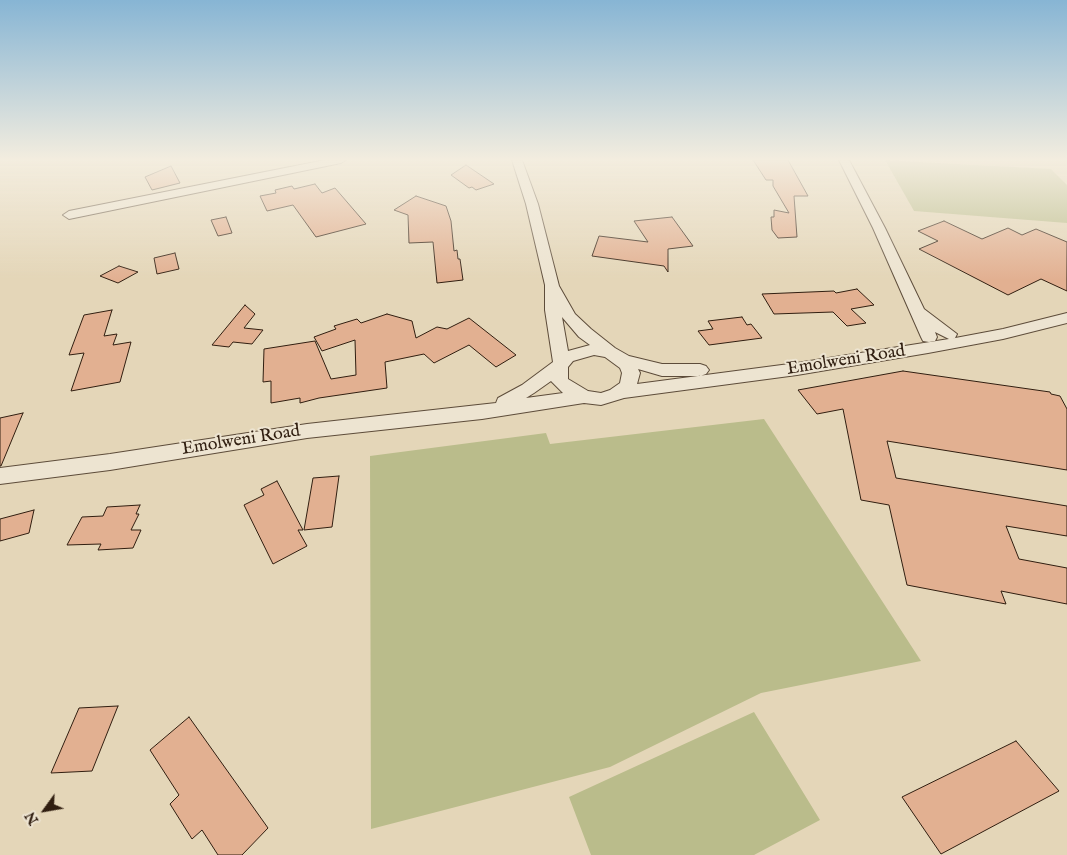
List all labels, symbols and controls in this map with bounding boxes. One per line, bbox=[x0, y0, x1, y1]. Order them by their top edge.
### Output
street label: Emolweni Road bbox=[785, 341, 907, 381]
street label: Emolweni Road bbox=[180, 421, 302, 461]
north arrow bbox=[20, 785, 70, 835]
text: N bbox=[21, 808, 43, 828]

